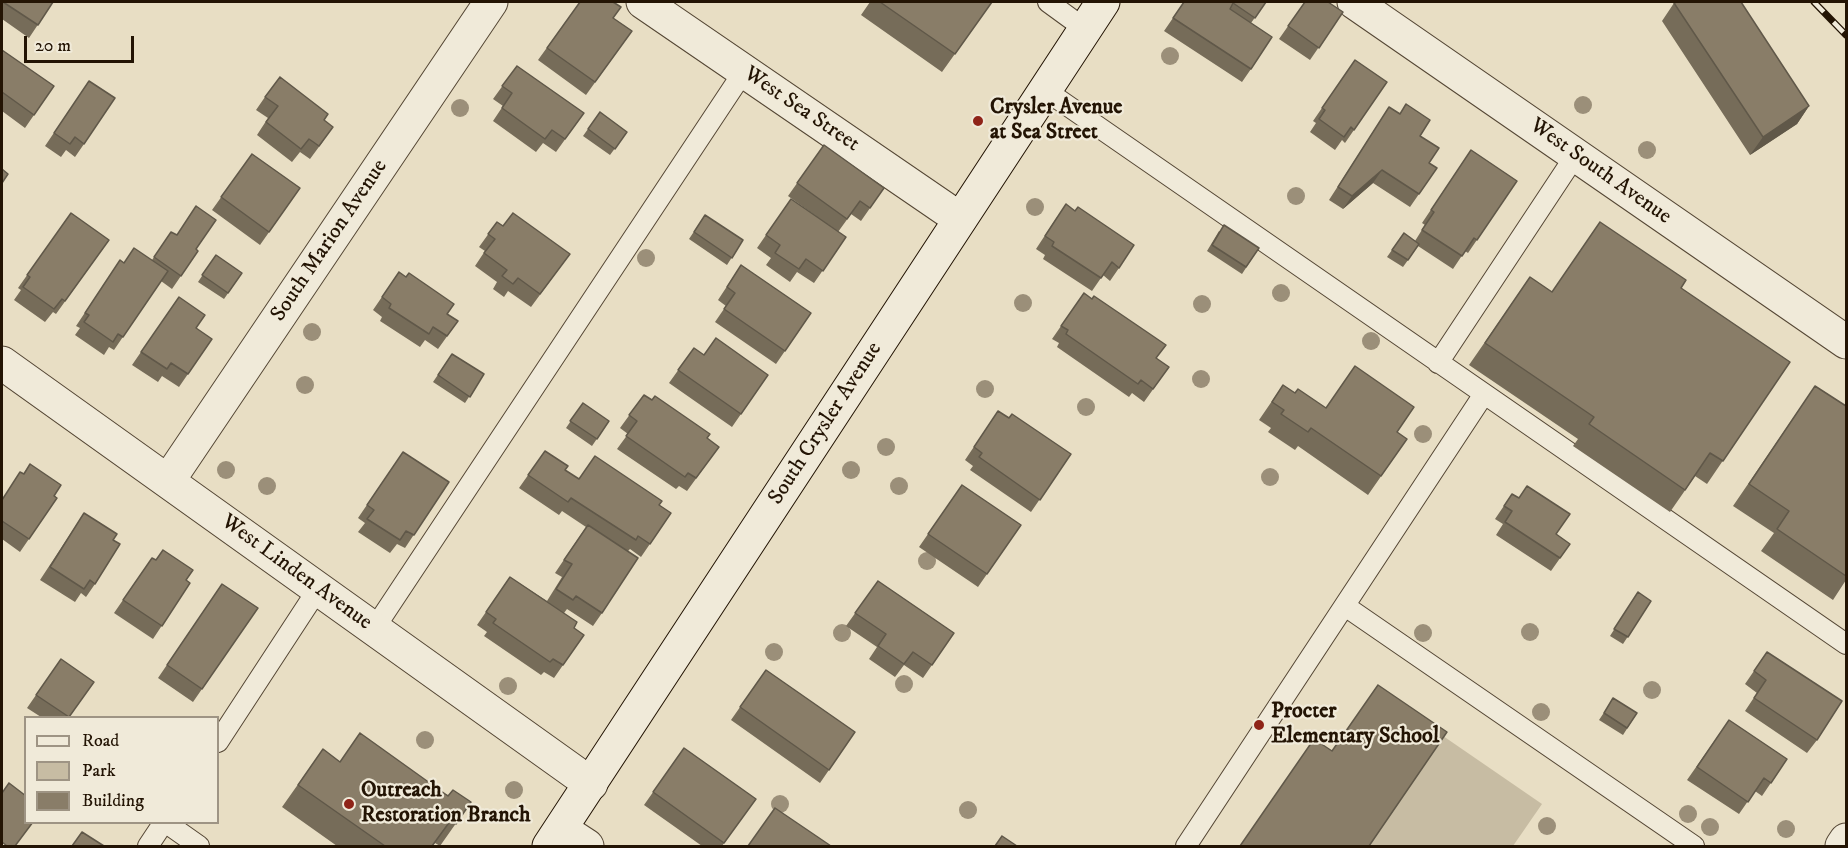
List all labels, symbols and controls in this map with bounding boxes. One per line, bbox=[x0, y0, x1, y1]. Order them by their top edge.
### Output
scale bar bbox=[27, 24, 136, 62]
text: 20 m bbox=[35, 35, 71, 57]
street label: West Sea Street bbox=[738, 62, 864, 158]
place label: Crysler Avenue at Sea Street bbox=[990, 95, 1122, 146]
street label: West South Avenue bbox=[1524, 113, 1676, 231]
marker: Crysler Avenue at Sea Street bbox=[971, 114, 985, 128]
street label: South Marion Avenue bbox=[266, 155, 394, 327]
street label: South Crysler Avenue bbox=[764, 338, 888, 510]
street label: West Linden Avenue bbox=[215, 509, 377, 637]
place label: Procter Elementary School bbox=[1271, 699, 1439, 750]
legend bbox=[24, 716, 219, 824]
marker: Procter Elementary School bbox=[1252, 718, 1266, 732]
text: Road bbox=[82, 730, 119, 752]
text: Park bbox=[82, 760, 116, 782]
place label: Outreach Restoration Branch bbox=[361, 778, 531, 830]
text: Building bbox=[82, 790, 144, 812]
marker: Outreach Restoration Branch bbox=[342, 797, 356, 811]

